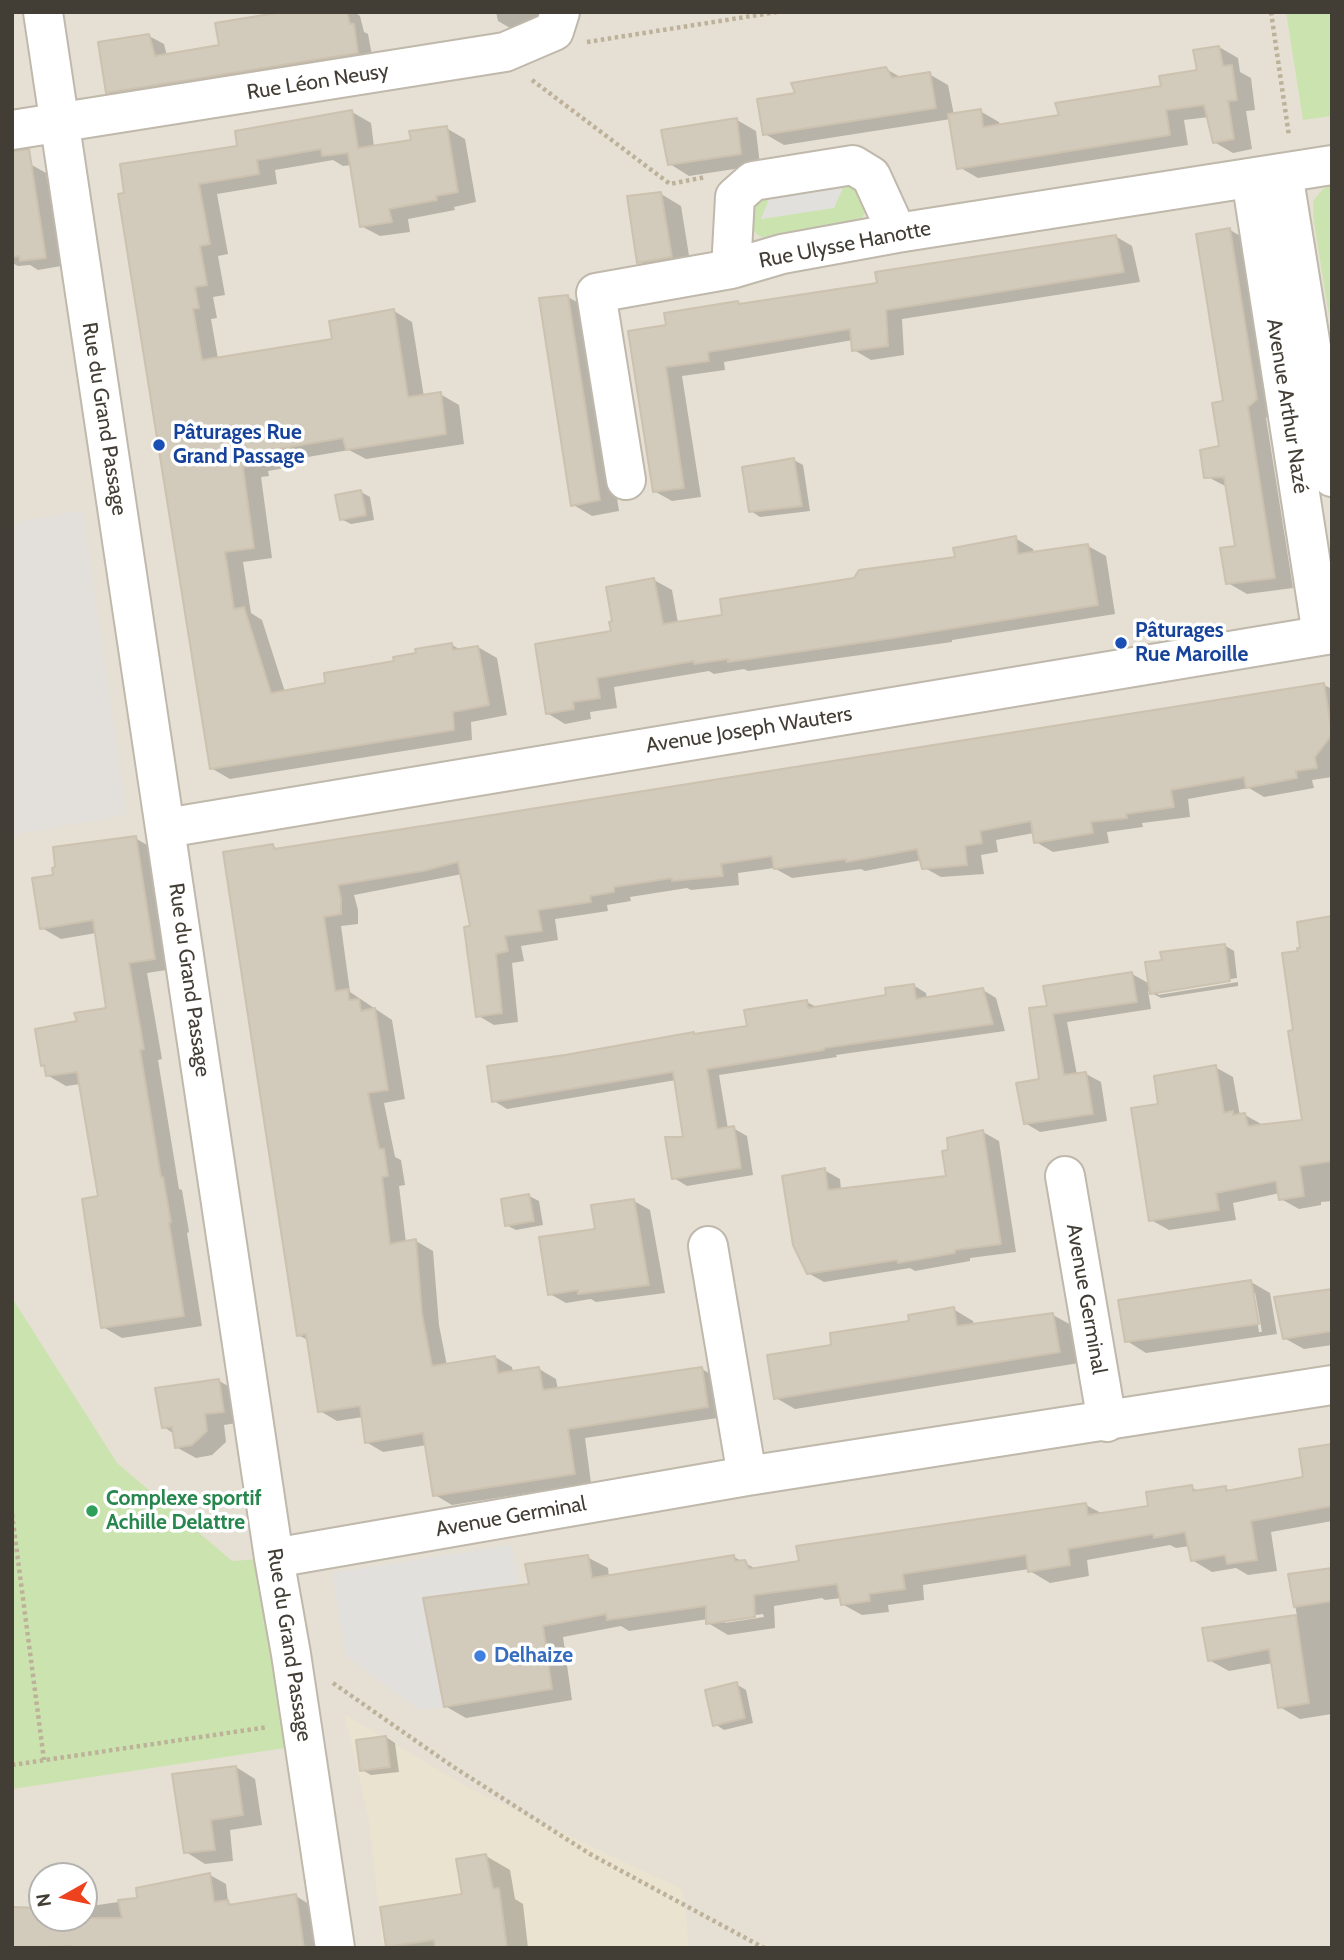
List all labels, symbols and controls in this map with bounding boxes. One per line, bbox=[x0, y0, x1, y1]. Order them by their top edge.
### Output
street label: Rue Léon Neusy bbox=[245, 58, 391, 106]
street label: Rue Ulysse Hanotte bbox=[757, 216, 933, 274]
street label: Avenue Arthur Nazé bbox=[1261, 317, 1313, 495]
street label: Rue du Grand Passage bbox=[76, 321, 132, 517]
place label: Pâturages Rue Grand Passage bbox=[173, 420, 305, 470]
marker: Pâturages Rue Grand Passage bbox=[151, 437, 167, 453]
place label: Pâturages Rue Maroille bbox=[1135, 618, 1248, 668]
marker: Pâturages Rue Maroille bbox=[1113, 635, 1129, 651]
street label: Avenue Joseph Wauters bbox=[644, 701, 854, 759]
street label: Rue du Grand Passage bbox=[163, 881, 215, 1079]
street label: Avenue Germinal bbox=[1060, 1222, 1112, 1376]
place label: Complexe sportif Achille Delattre bbox=[106, 1486, 262, 1536]
street label: Avenue Germinal bbox=[434, 1491, 588, 1543]
marker: Complexe sportif Achille Delattre bbox=[84, 1503, 100, 1519]
street label: Rue du Grand Passage bbox=[261, 1547, 317, 1743]
place label: Delhaize bbox=[494, 1643, 573, 1669]
marker: Delhaize bbox=[472, 1648, 488, 1664]
north arrow bbox=[28, 1862, 98, 1932]
text: N bbox=[31, 1892, 56, 1908]

